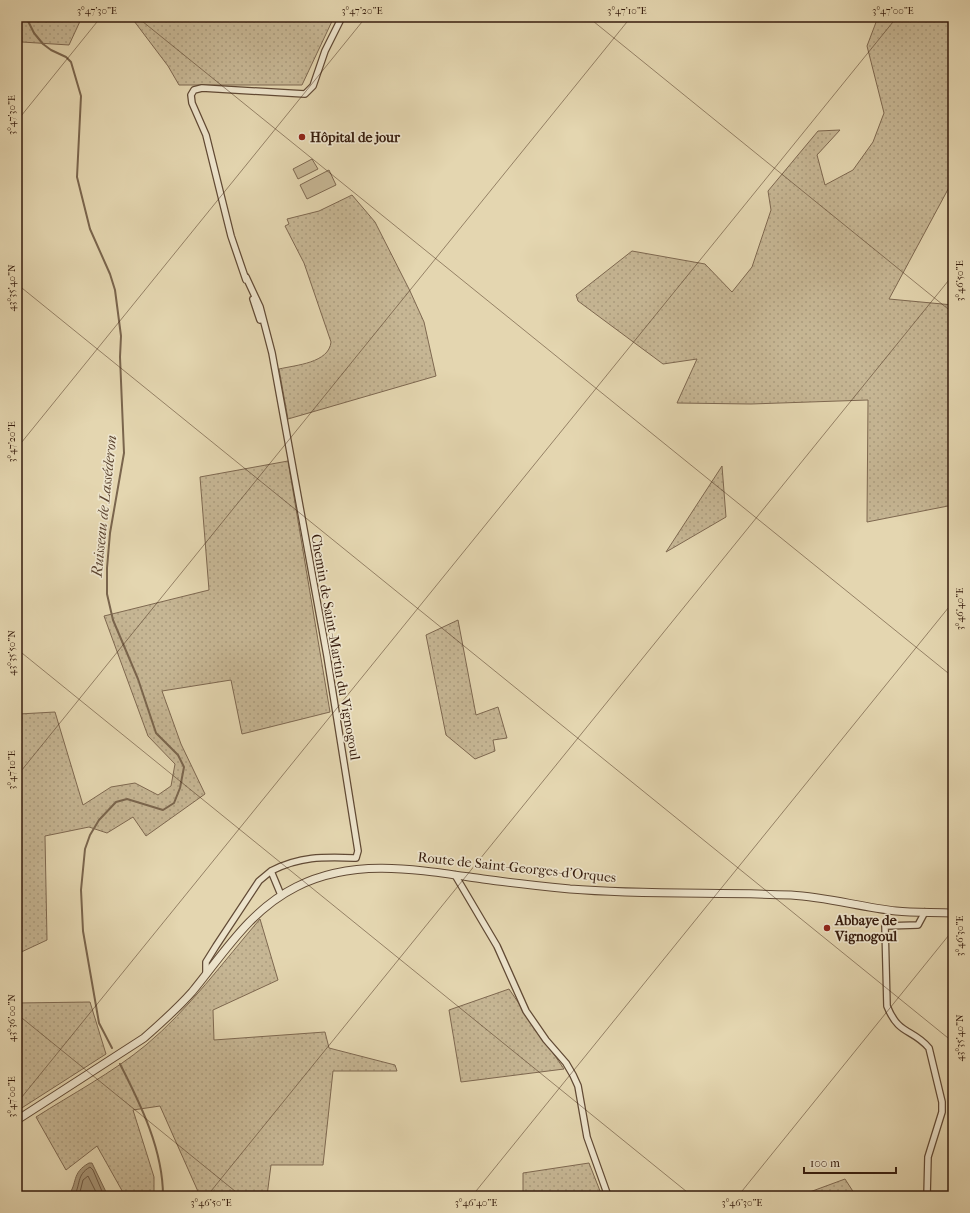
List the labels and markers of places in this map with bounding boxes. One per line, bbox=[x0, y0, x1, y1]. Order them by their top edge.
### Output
place label: Hôpital de jour bbox=[310, 129, 401, 146]
marker: Hôpital de jour bbox=[297, 132, 307, 142]
place label: Abbaye de Vignogoul bbox=[834, 912, 897, 945]
marker: Abbaye de Vignogoul bbox=[822, 923, 832, 933]

